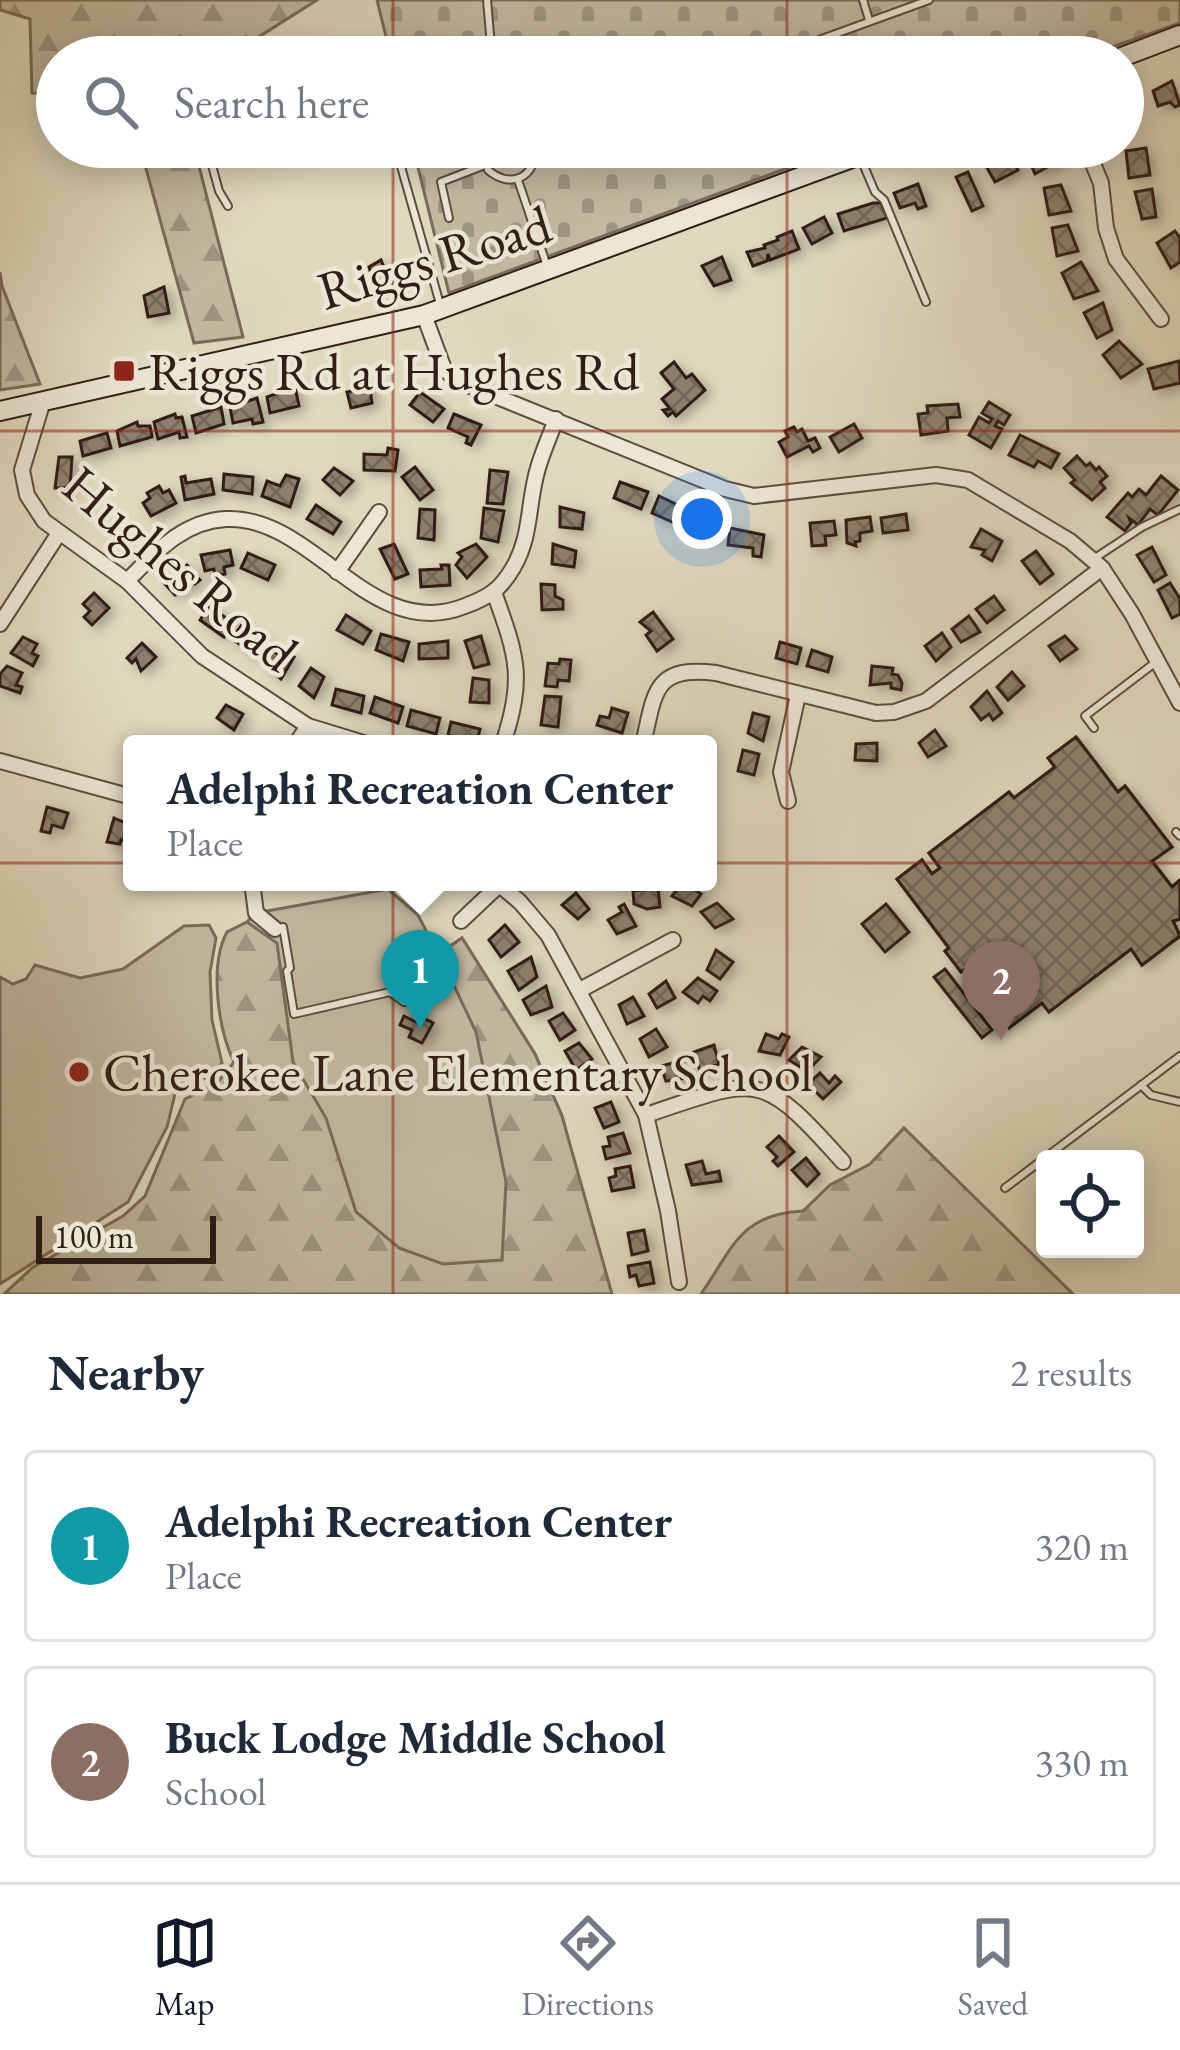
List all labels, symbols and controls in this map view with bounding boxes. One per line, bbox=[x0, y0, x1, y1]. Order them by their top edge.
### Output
search box bbox=[36, 36, 1144, 168]
icon: search bbox=[78, 69, 144, 135]
text: Search here bbox=[174, 73, 369, 131]
street label: Riggs Road bbox=[309, 188, 560, 326]
place label: Riggs Rd at Hughes Rd bbox=[148, 336, 640, 406]
marker: Riggs Rd at Hughes Rd bbox=[111, 358, 137, 384]
street label: Hughes Road bbox=[49, 449, 313, 687]
your location bbox=[672, 489, 732, 549]
popup bbox=[123, 735, 717, 891]
text: Adelphi Recreation Center bbox=[166, 759, 674, 817]
text: Place bbox=[166, 817, 243, 868]
pin: 1 bbox=[381, 930, 459, 1029]
pin: 2 bbox=[962, 941, 1040, 1040]
place label: Cherokee Lane Elementary School bbox=[103, 1037, 813, 1107]
marker: Cherokee Lane Elementary School bbox=[66, 1059, 92, 1085]
map controls bbox=[1036, 1150, 1144, 1258]
button: locate bbox=[1036, 1150, 1144, 1258]
scale bar bbox=[36, 1210, 216, 1263]
text: 100 m bbox=[54, 1215, 134, 1258]
text: Nearby bbox=[48, 1339, 204, 1405]
text: 2 results bbox=[1010, 1347, 1132, 1398]
text: Adelphi Recreation Center bbox=[165, 1492, 672, 1550]
text: 1 bbox=[80, 1521, 100, 1572]
text: 320 m bbox=[1035, 1521, 1129, 1572]
text: Place bbox=[165, 1550, 242, 1601]
text: Buck Lodge Middle School bbox=[165, 1708, 666, 1766]
text: 2 bbox=[80, 1737, 100, 1788]
text: 330 m bbox=[1035, 1737, 1129, 1788]
text: School bbox=[165, 1766, 266, 1817]
tab: Map bbox=[152, 1910, 218, 2025]
tab: Directions bbox=[521, 1910, 654, 2025]
tab: Saved bbox=[958, 1910, 1028, 2025]

